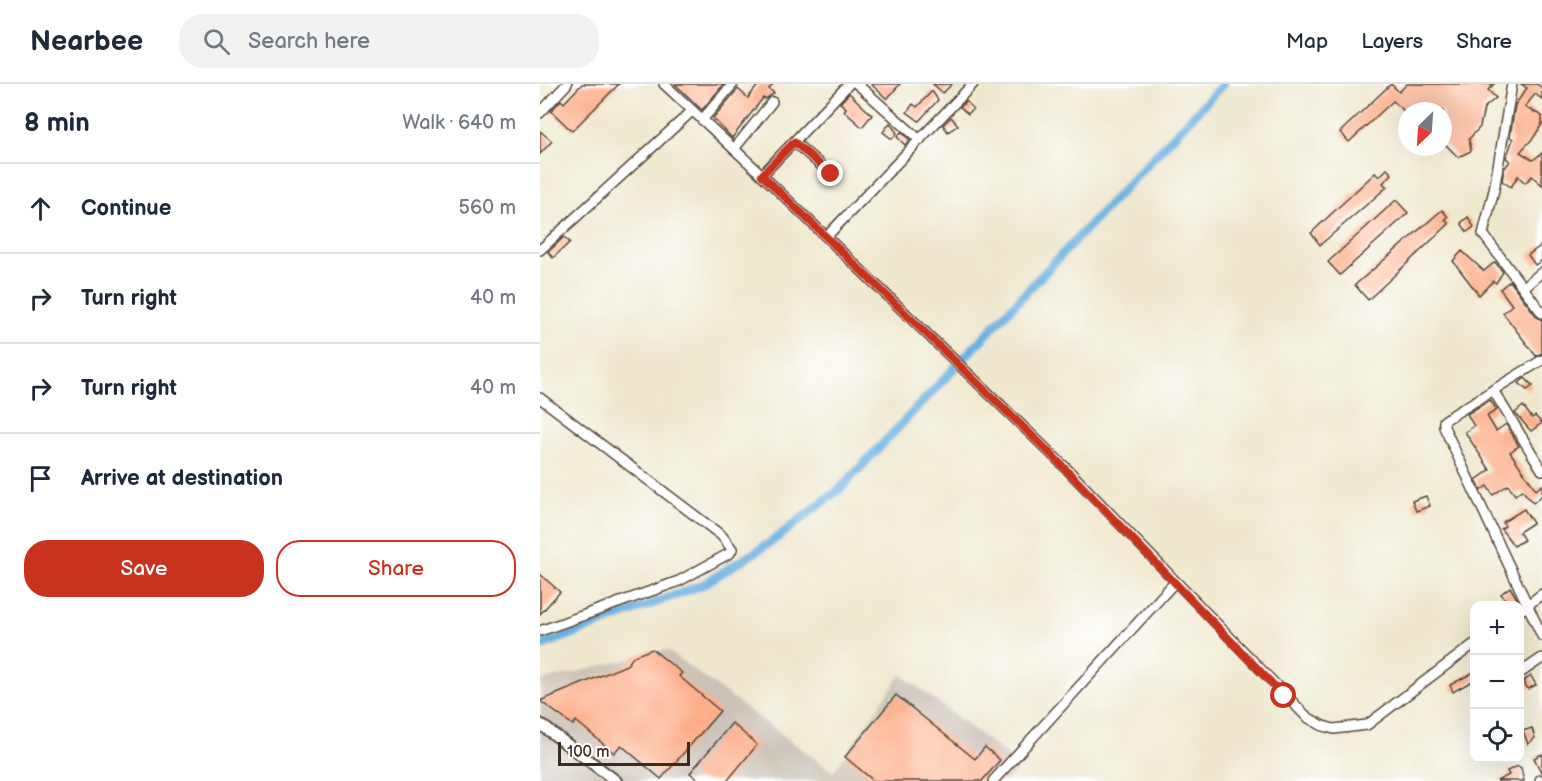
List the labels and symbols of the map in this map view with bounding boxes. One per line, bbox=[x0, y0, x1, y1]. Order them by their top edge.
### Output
north arrow bbox=[1398, 102, 1452, 156]
route end bbox=[817, 160, 843, 186]
route start bbox=[1270, 682, 1296, 708]
scale bar bbox=[558, 739, 690, 766]

